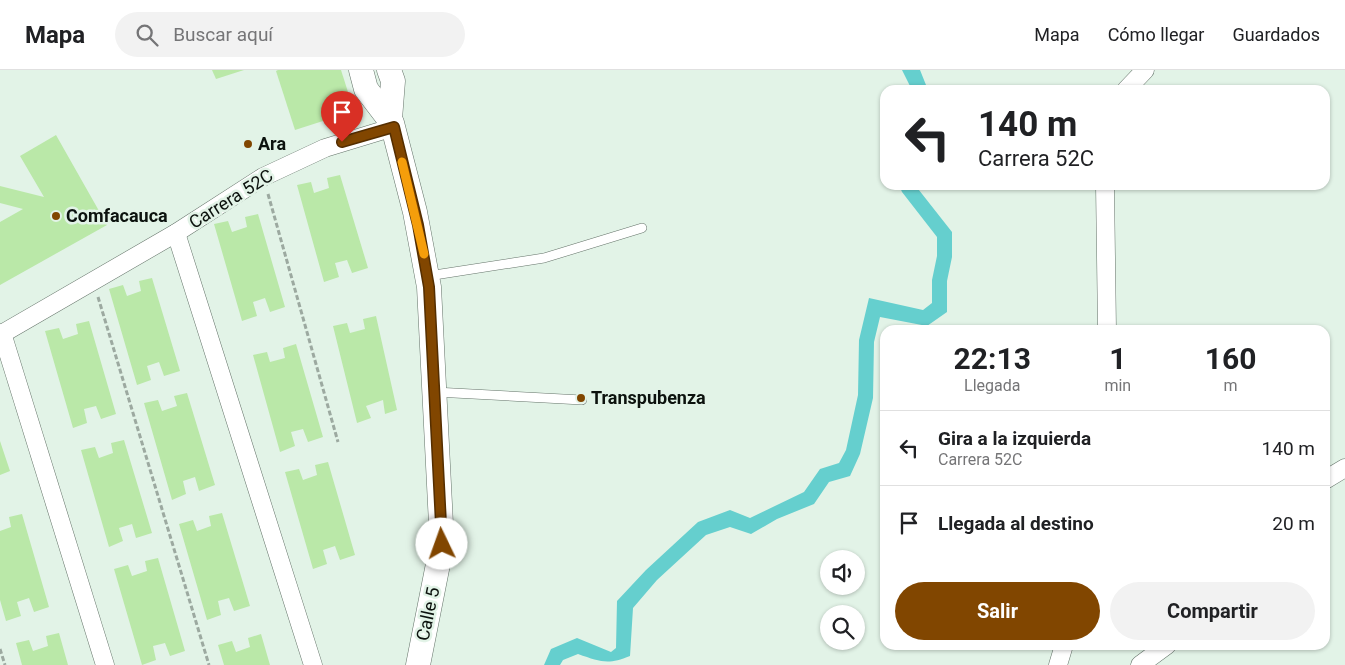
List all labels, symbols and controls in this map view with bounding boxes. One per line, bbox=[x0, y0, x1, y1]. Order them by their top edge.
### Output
search box bbox=[115, 12, 465, 57]
text: Mapa bbox=[25, 21, 85, 49]
icon: search bbox=[133, 21, 161, 49]
text: Buscar aquí bbox=[173, 23, 273, 46]
text: Mapa bbox=[1034, 24, 1080, 45]
text: Cómo llegar bbox=[1108, 24, 1204, 45]
text: Guardados bbox=[1232, 24, 1320, 45]
pin bbox=[321, 91, 363, 142]
icon: arrive bbox=[328, 98, 356, 126]
text: 140 m bbox=[978, 104, 1077, 145]
icon: left bbox=[895, 105, 960, 170]
place label: Ara bbox=[258, 133, 286, 154]
marker: Ara bbox=[242, 138, 254, 150]
text: Carrera 52C bbox=[978, 146, 1094, 171]
street label: Carrera 52C bbox=[185, 164, 277, 233]
place label: Comfacauca bbox=[66, 205, 168, 226]
marker: Comfacauca bbox=[50, 210, 62, 222]
text: 22:13 bbox=[954, 341, 1031, 376]
text: 1 bbox=[1109, 341, 1126, 376]
text: 160 bbox=[1205, 341, 1256, 376]
text: Llegada bbox=[964, 376, 1020, 395]
text: min bbox=[1104, 376, 1131, 395]
text: m bbox=[1224, 376, 1238, 395]
place label: Transpubenza bbox=[591, 387, 706, 408]
marker: Transpubenza bbox=[575, 392, 587, 404]
text: Gira a la izquierda bbox=[938, 427, 1091, 450]
icon: left bbox=[895, 434, 923, 462]
text: 140 m bbox=[1262, 437, 1315, 460]
text: Carrera 52C bbox=[938, 450, 1022, 469]
icon: arrive bbox=[895, 509, 923, 537]
text: Llegada al destino bbox=[938, 512, 1094, 535]
text: 20 m bbox=[1272, 512, 1315, 535]
position arrow bbox=[415, 517, 467, 569]
map controls bbox=[820, 550, 865, 650]
button: sound bbox=[820, 550, 865, 595]
button: Salir bbox=[895, 582, 1100, 640]
button: Compartir bbox=[1110, 582, 1315, 640]
street label: Calle 5 bbox=[412, 585, 443, 643]
button: search bbox=[820, 605, 865, 650]

